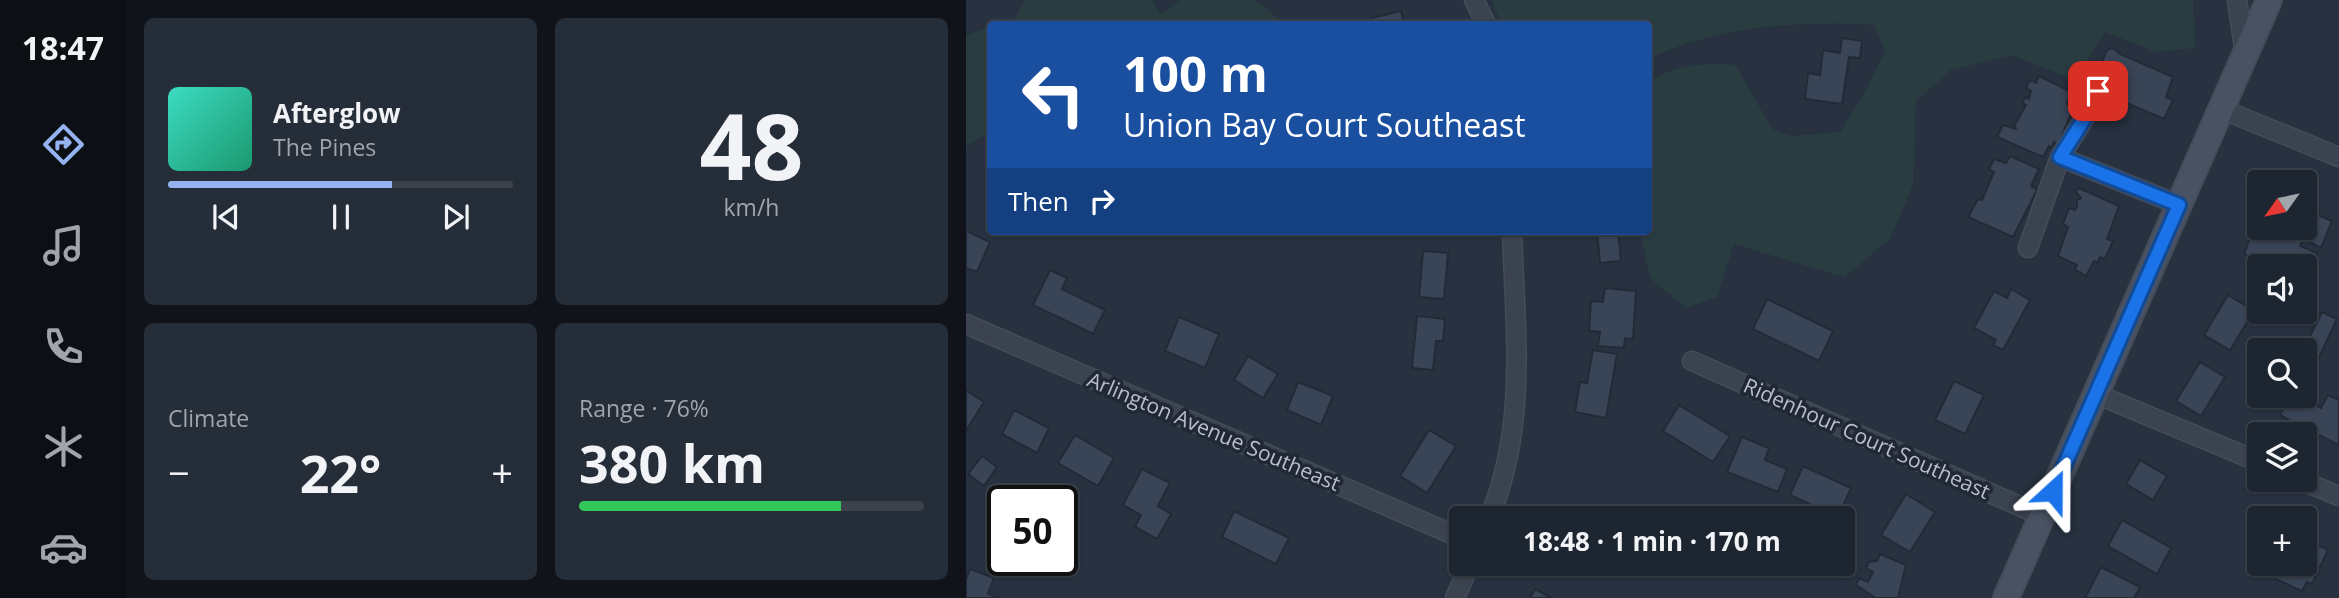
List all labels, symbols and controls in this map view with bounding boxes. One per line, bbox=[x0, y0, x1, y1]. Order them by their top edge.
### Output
text: 18:47 bbox=[22, 26, 104, 69]
text: 100 m bbox=[1123, 40, 1268, 106]
icon: left bbox=[1008, 49, 1099, 140]
pin bbox=[2068, 61, 2128, 121]
icon: arrive bbox=[2079, 72, 2117, 110]
text: 48 bbox=[699, 83, 804, 207]
text: Afterglow bbox=[273, 95, 400, 131]
text: Union Bay Court Southeast bbox=[1123, 103, 1526, 146]
icon: directions bbox=[39, 120, 88, 169]
text: The Pines bbox=[273, 131, 376, 163]
north arrow bbox=[2247, 170, 2317, 240]
map controls bbox=[2247, 170, 2317, 576]
icon: right bbox=[1083, 182, 1121, 220]
text: Then bbox=[1008, 183, 1069, 219]
text: km/h bbox=[724, 191, 779, 223]
icon: previous bbox=[207, 198, 245, 236]
icon: pause bbox=[322, 198, 360, 236]
icon: next bbox=[437, 198, 475, 236]
icon: music bbox=[39, 221, 88, 270]
button: sound bbox=[2247, 254, 2317, 324]
icon: phone bbox=[39, 322, 88, 371]
button: search bbox=[2247, 338, 2317, 408]
street label: Arlington Avenue Southeast bbox=[1083, 365, 1345, 497]
street label: Ridenhour Court Southeast bbox=[1739, 371, 1995, 505]
text: Range · 76% bbox=[579, 392, 709, 424]
text: Climate bbox=[168, 402, 249, 434]
icon: climate bbox=[39, 422, 88, 471]
button: layers bbox=[2247, 422, 2317, 492]
text: 380 km bbox=[579, 427, 765, 498]
text: 22° bbox=[300, 437, 381, 508]
text: − bbox=[168, 446, 190, 498]
text: + bbox=[491, 446, 513, 498]
position arrow bbox=[2016, 454, 2090, 528]
speed limit sign: 50 bbox=[987, 485, 1078, 576]
button: + bbox=[2247, 506, 2317, 576]
icon: car bbox=[39, 523, 88, 572]
text: 18:48 · 1 min · 170 m bbox=[1523, 523, 1781, 559]

